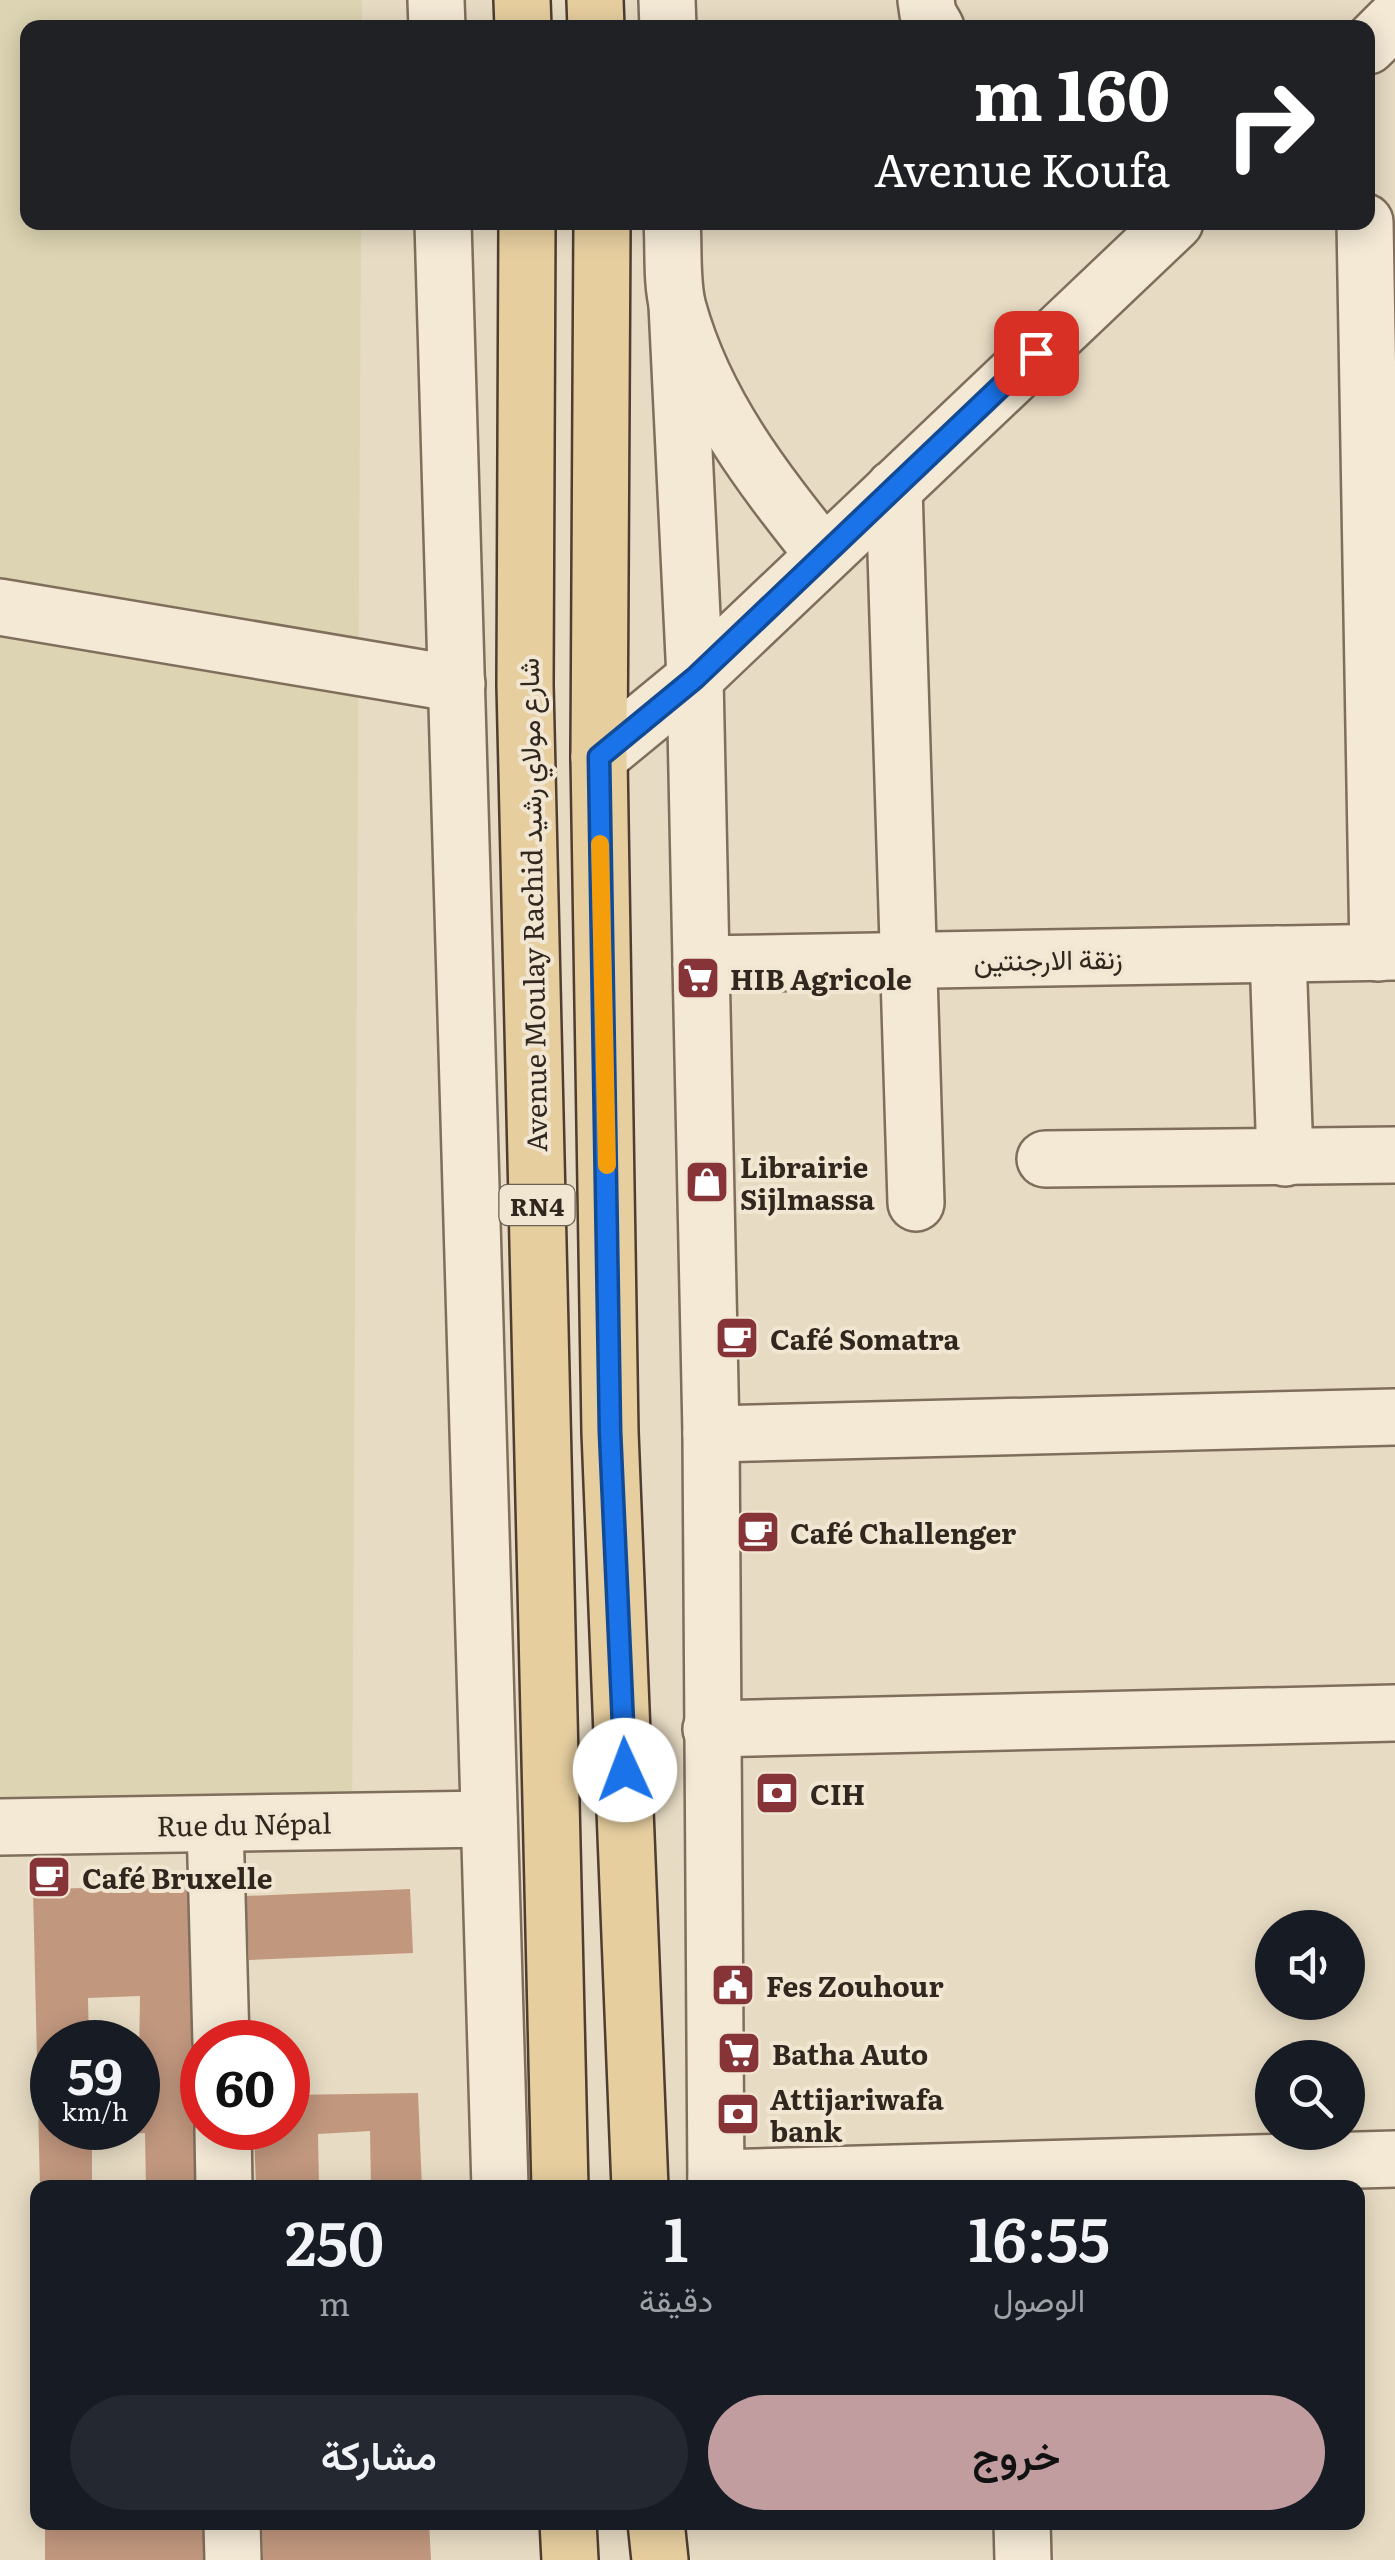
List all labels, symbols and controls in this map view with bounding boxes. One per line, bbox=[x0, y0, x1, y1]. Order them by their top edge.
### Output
text: 160 m bbox=[973, 39, 1170, 143]
icon: right bbox=[1205, 60, 1335, 190]
text: Avenue Koufa bbox=[874, 134, 1170, 201]
pin bbox=[994, 311, 1079, 396]
icon: arrive bbox=[1009, 326, 1064, 381]
street label: Avenue Moulay Rachid شارع مولاي رشيد bbox=[506, 657, 560, 1153]
street label: زنقة الارجنتين bbox=[973, 936, 1123, 980]
supermarket icon: HIB Agricole bbox=[675, 955, 721, 1001]
place label: HIB Agricole bbox=[730, 957, 912, 999]
place label: Librairie Sijlmassa bbox=[740, 1145, 876, 1219]
shop icon: Librairie Sijlmassa bbox=[684, 1159, 730, 1205]
road number: RN4 bbox=[500, 1185, 574, 1225]
cafe icon: Café Somatra bbox=[714, 1315, 760, 1361]
place label: Café Somatra bbox=[770, 1317, 961, 1359]
cafe icon: Café Challenger bbox=[735, 1509, 781, 1555]
place label: Café Challenger bbox=[790, 1511, 1016, 1553]
position arrow bbox=[573, 1718, 677, 1822]
bank icon: CIH bbox=[754, 1770, 800, 1816]
place label: CIH bbox=[810, 1772, 865, 1814]
street label: Rue du Népal bbox=[156, 1800, 332, 1846]
cafe icon: Café Bruxelle bbox=[26, 1854, 72, 1900]
place label: Café Bruxelle bbox=[82, 1856, 273, 1898]
map controls bbox=[1255, 1910, 1365, 2150]
button: sound bbox=[1255, 1910, 1365, 2020]
public building icon: Fes Zouhour bbox=[710, 1962, 756, 2008]
place label: Fes Zouhour bbox=[766, 1964, 944, 2006]
speed limit sign: 60 bbox=[180, 2020, 310, 2150]
supermarket icon: Batha Auto bbox=[716, 2030, 762, 2076]
place label: Batha Auto bbox=[772, 2032, 928, 2074]
text: 59 bbox=[67, 2036, 123, 2110]
button: search bbox=[1255, 2040, 1365, 2150]
place label: Attijariwafa bank bbox=[770, 2077, 944, 2151]
bank icon: Attijariwafa bank bbox=[715, 2091, 761, 2137]
text: km/h bbox=[62, 2092, 128, 2129]
text: 1 bbox=[664, 2191, 688, 2280]
text: 16:55 bbox=[968, 2191, 1110, 2280]
text: 250 bbox=[285, 2195, 384, 2284]
text: دقيقة bbox=[639, 2274, 713, 2322]
text: الوصول bbox=[993, 2274, 1085, 2322]
text: m bbox=[319, 2278, 350, 2326]
button: مشاركة bbox=[70, 2395, 688, 2510]
button: خروج bbox=[708, 2395, 1325, 2510]

